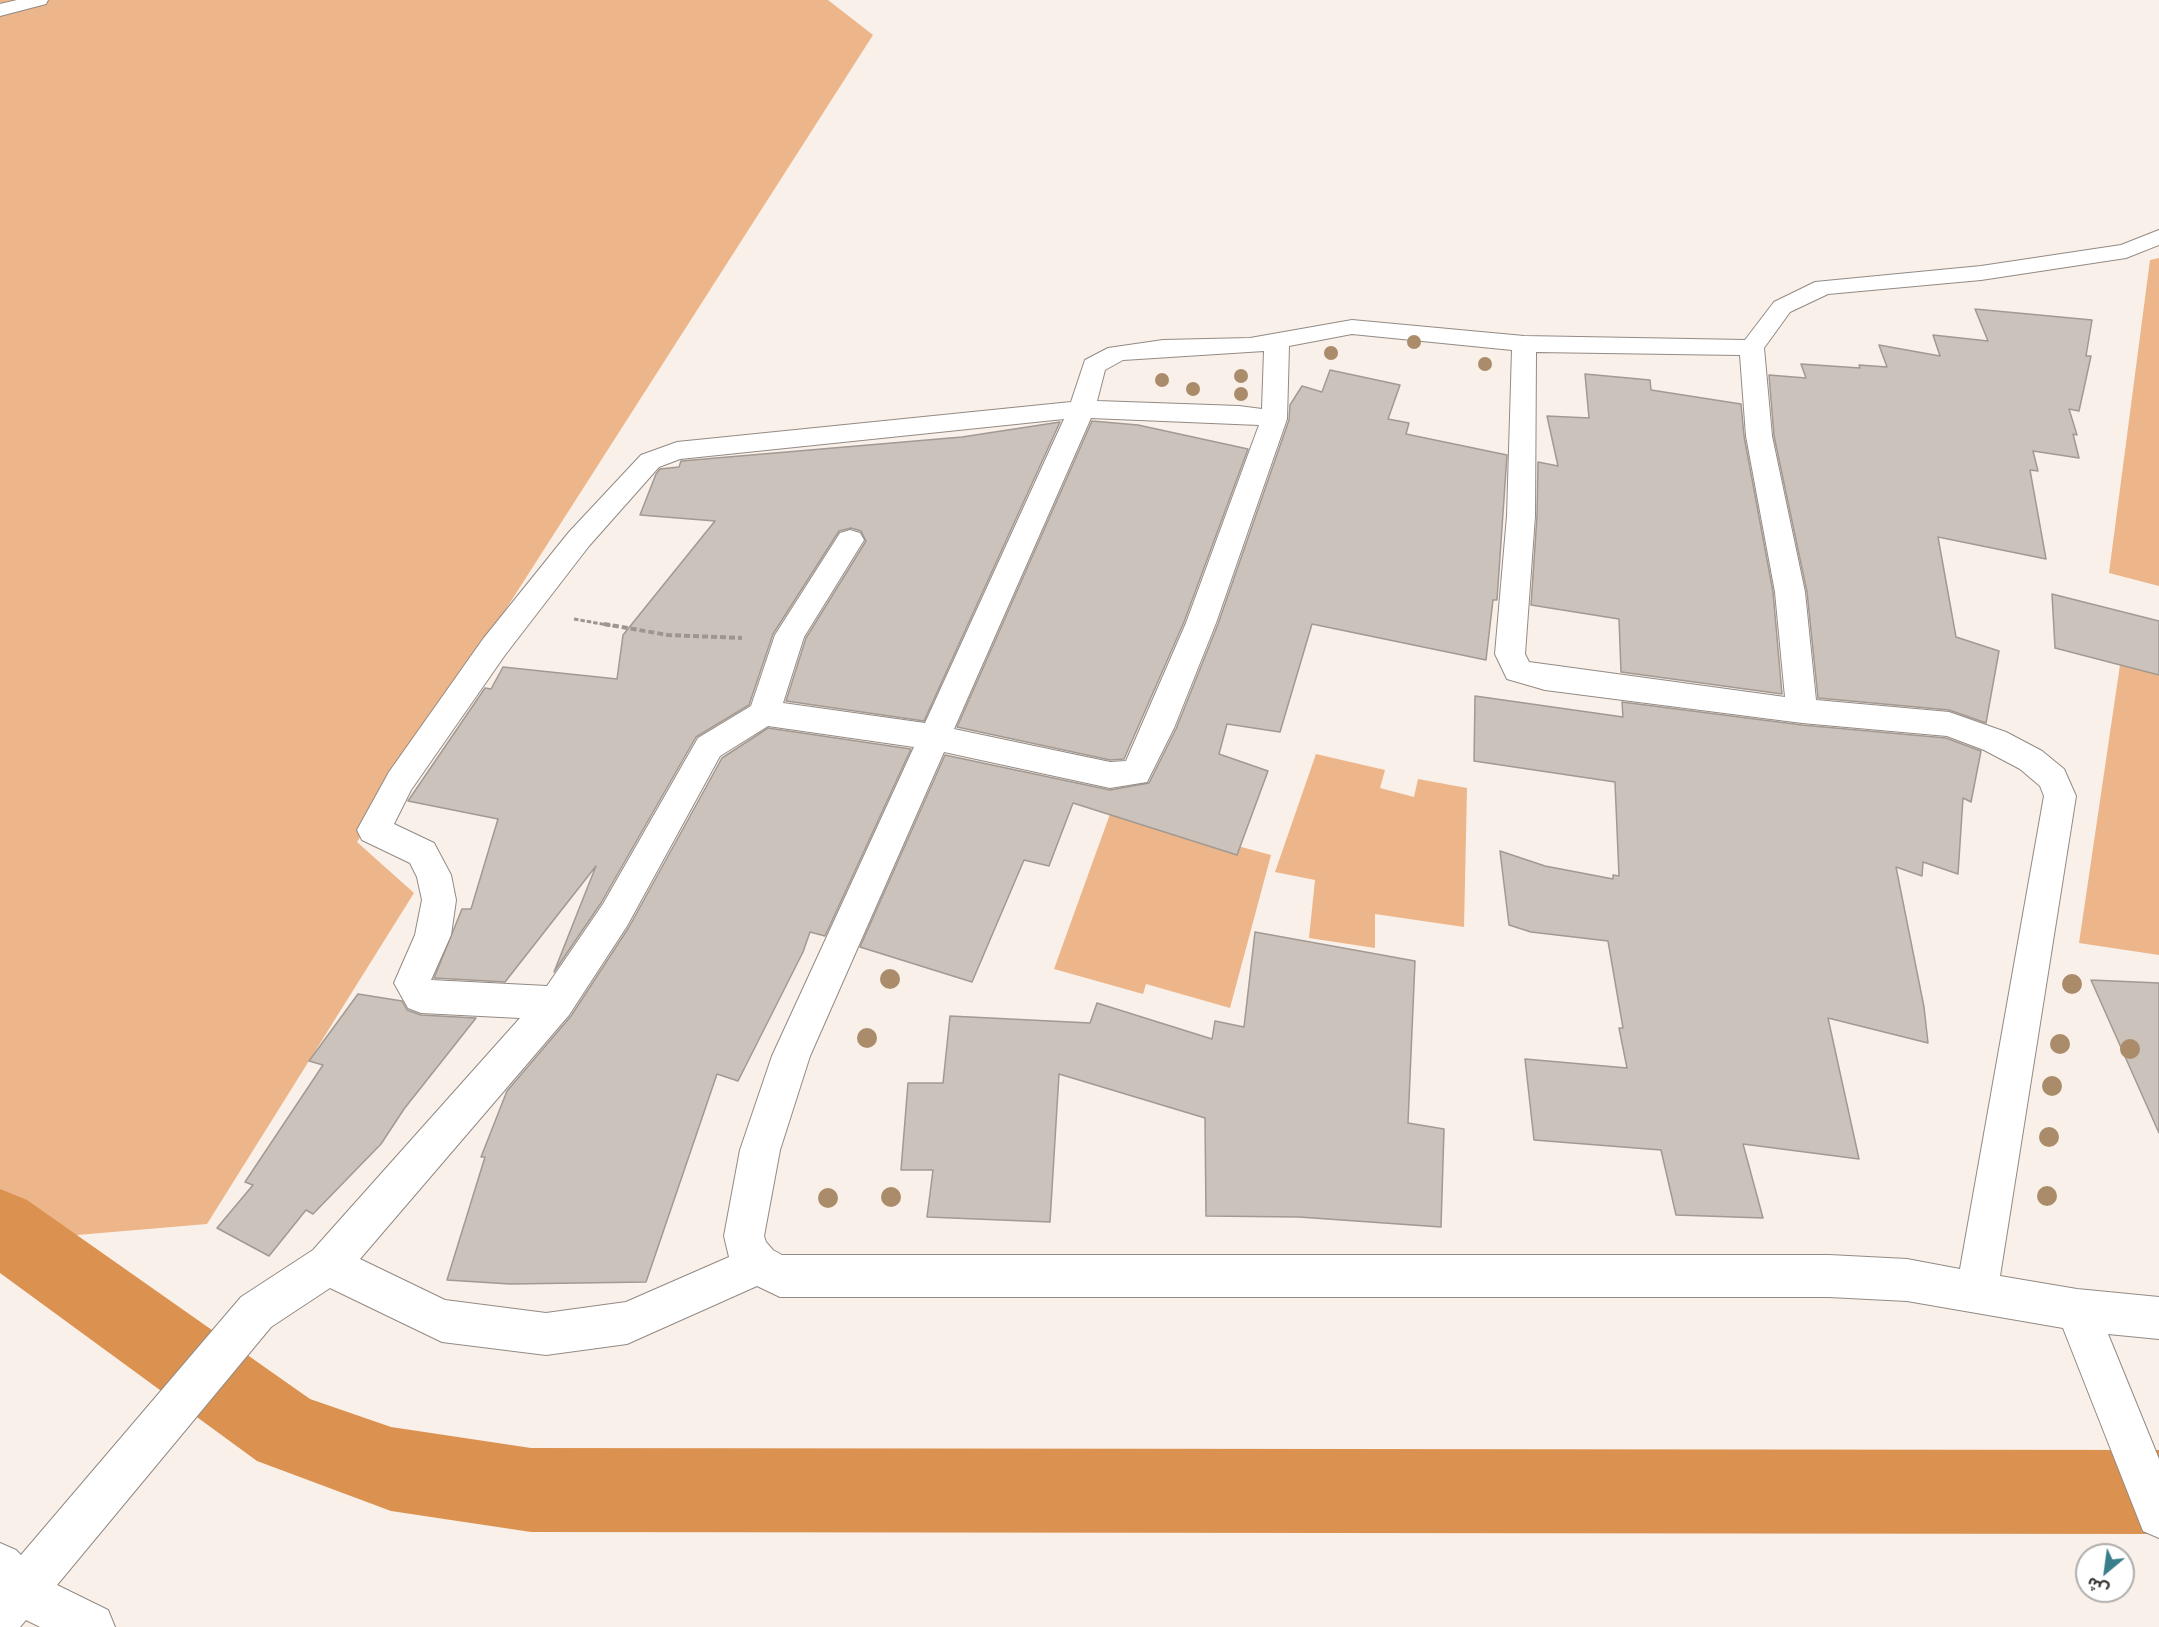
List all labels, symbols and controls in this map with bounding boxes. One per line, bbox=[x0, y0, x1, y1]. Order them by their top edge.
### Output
north arrow bbox=[2075, 1543, 2135, 1603]
text: ش bbox=[2083, 1573, 2112, 1601]

